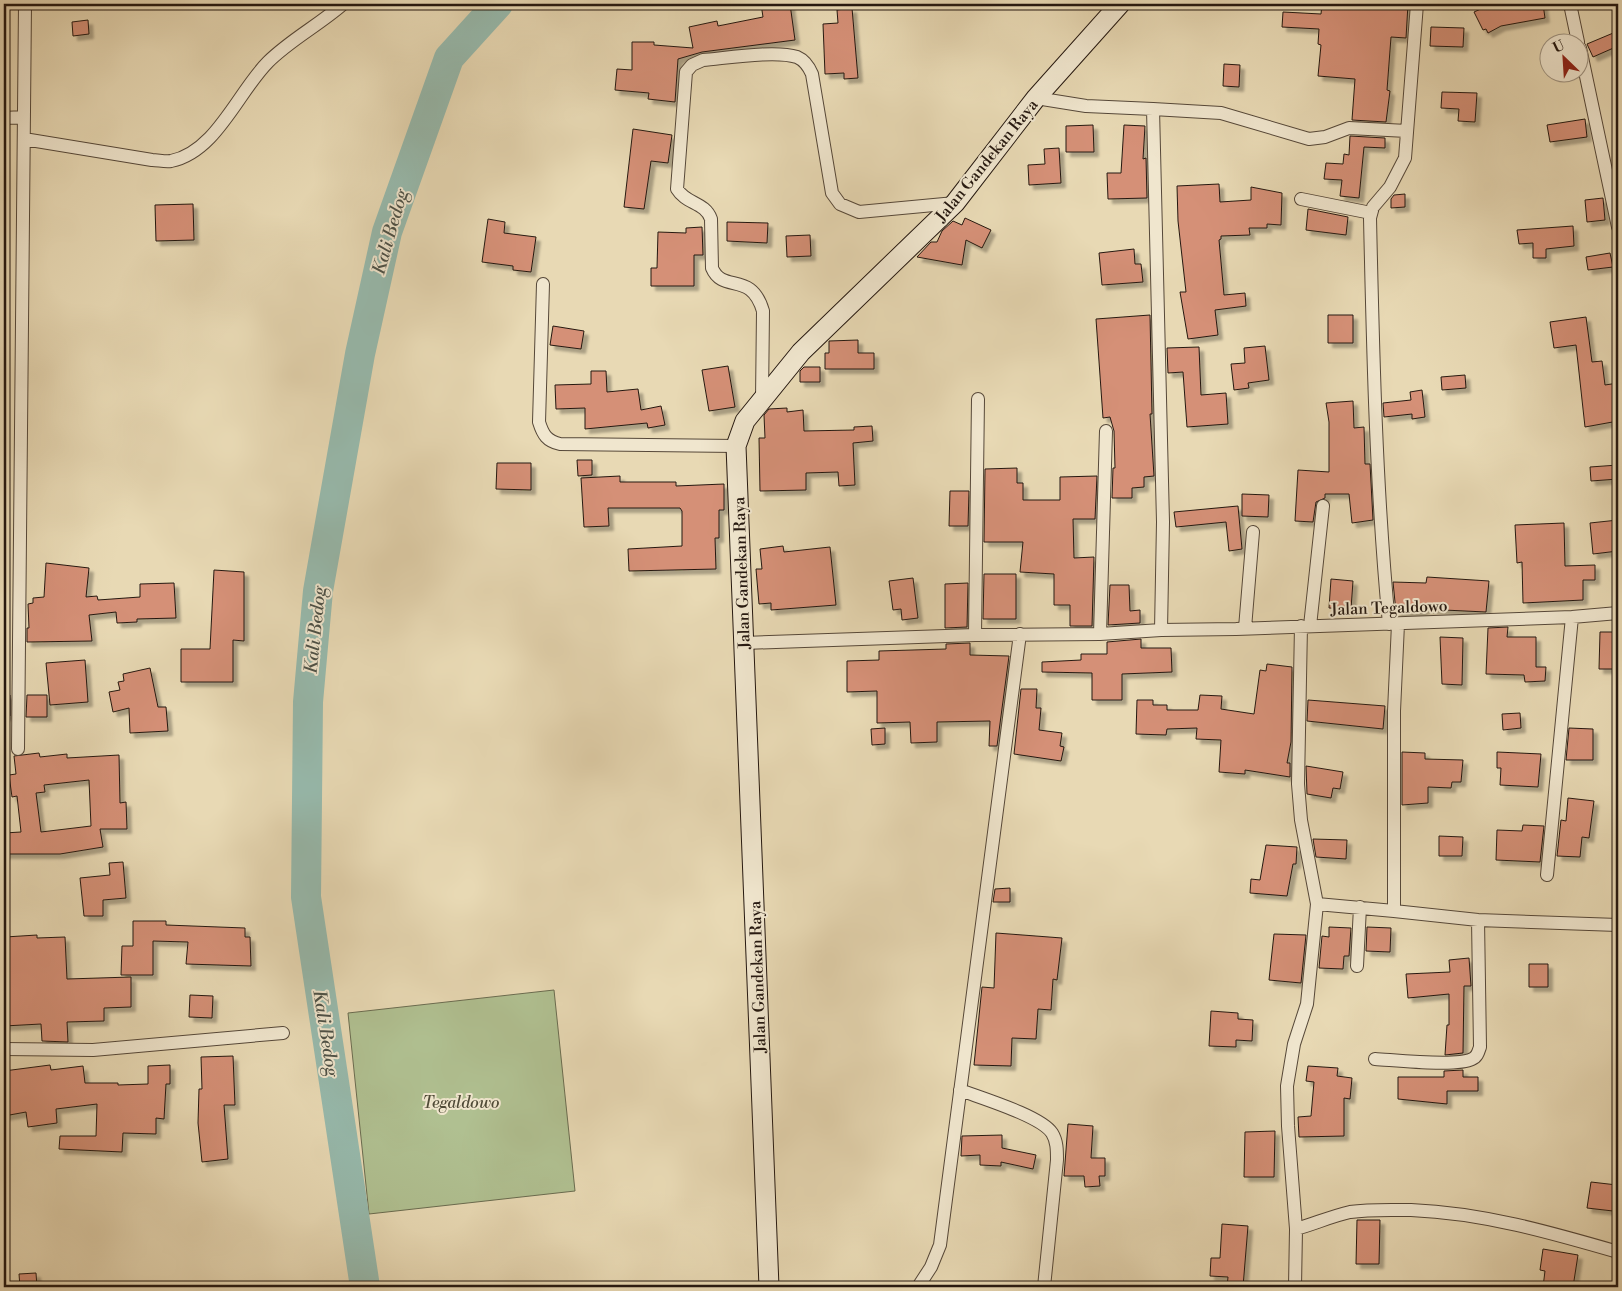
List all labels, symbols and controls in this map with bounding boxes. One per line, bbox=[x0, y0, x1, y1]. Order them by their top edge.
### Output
north arrow bbox=[1540, 32, 1590, 82]
text: U bbox=[1550, 37, 1568, 58]
street label: Jalan Gandekan Raya bbox=[930, 95, 1043, 227]
water label: Kali Bedog bbox=[367, 186, 414, 277]
street label: Jalan Gandekan Raya bbox=[729, 496, 755, 650]
water label: Kali Bedog bbox=[299, 585, 332, 675]
street label: Jalan Tegaldowo bbox=[1329, 596, 1448, 620]
street label: Jalan Gandekan Raya bbox=[745, 900, 771, 1054]
water label: Kali Bedog bbox=[307, 988, 344, 1079]
park label: Tegaldowo bbox=[423, 1093, 499, 1113]

